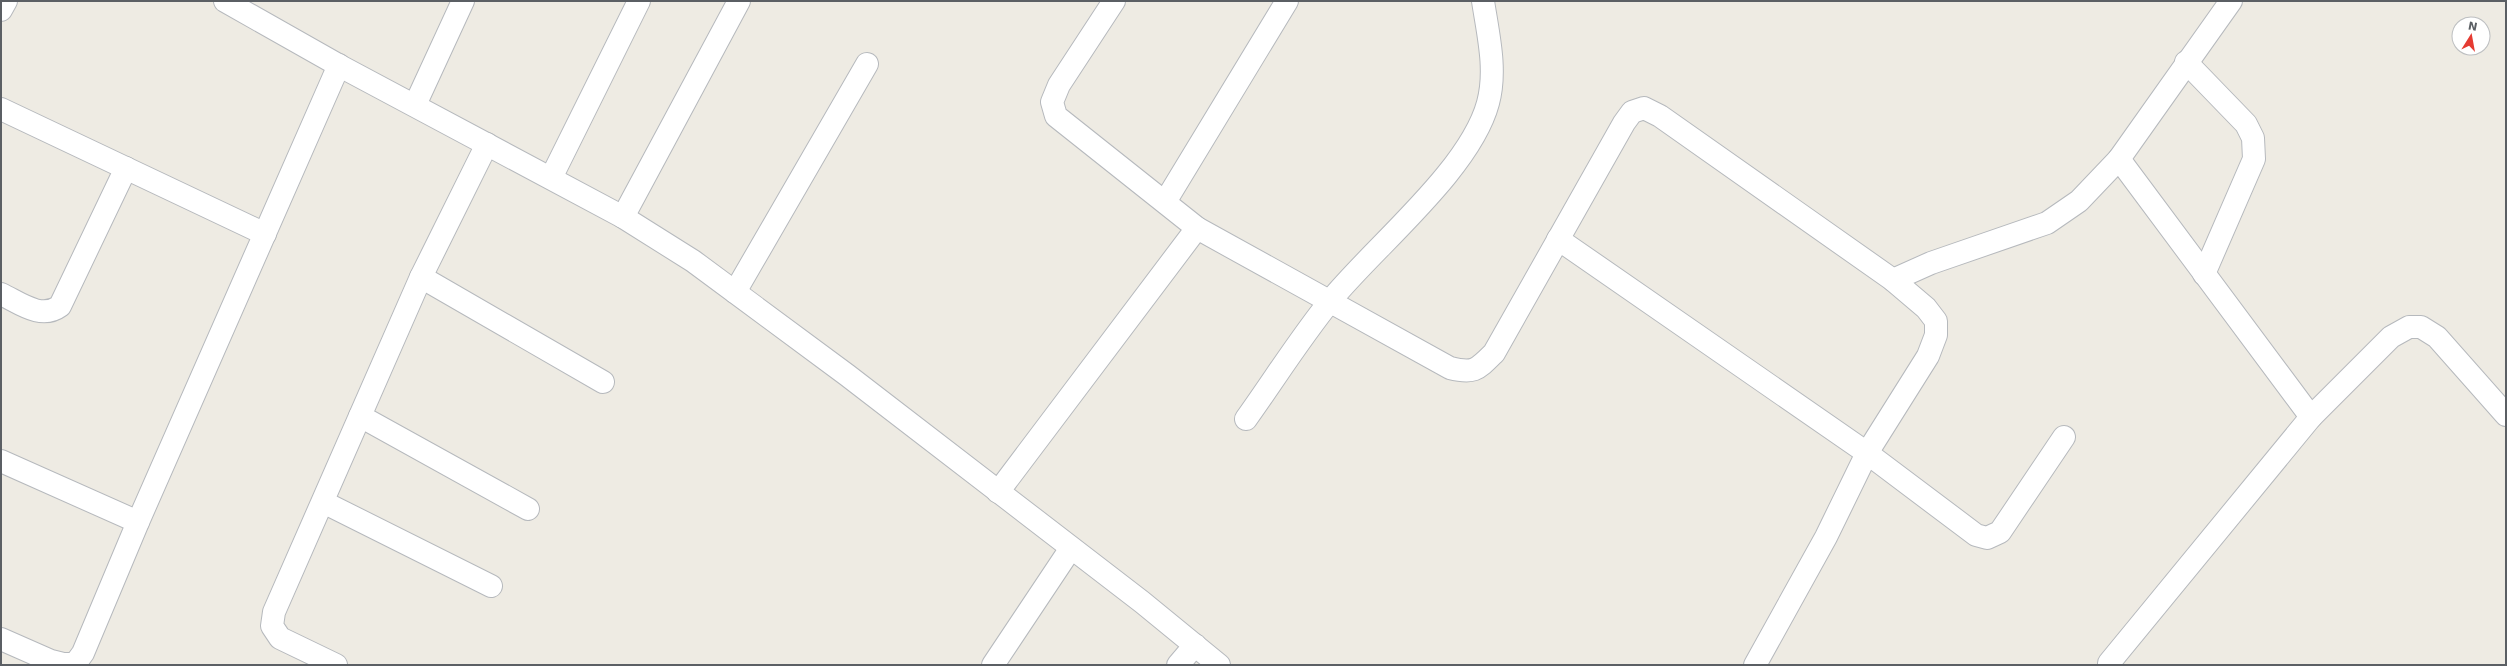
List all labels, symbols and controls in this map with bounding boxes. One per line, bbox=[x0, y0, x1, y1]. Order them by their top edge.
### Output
north arrow bbox=[2451, 16, 2491, 56]
text: N bbox=[2467, 19, 2479, 34]

